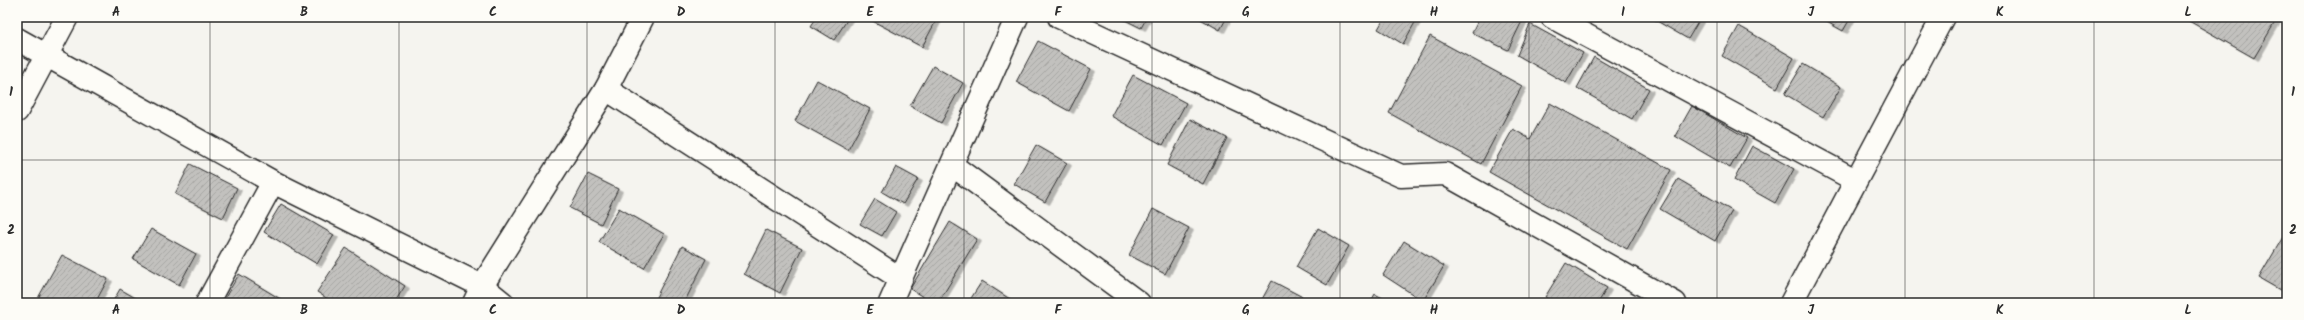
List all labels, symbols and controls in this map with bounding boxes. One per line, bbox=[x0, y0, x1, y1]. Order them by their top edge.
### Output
text: A bbox=[112, 2, 120, 23]
text: B bbox=[300, 2, 308, 23]
text: C bbox=[489, 2, 497, 23]
text: D bbox=[677, 2, 686, 23]
text: E bbox=[866, 2, 874, 23]
text: F bbox=[1054, 2, 1062, 23]
text: G bbox=[1242, 2, 1250, 23]
text: H bbox=[1430, 2, 1439, 23]
text: I bbox=[1621, 2, 1625, 23]
text: J bbox=[1808, 2, 1815, 23]
text: K bbox=[1996, 2, 2004, 23]
text: L bbox=[2184, 2, 2192, 23]
text: 1 bbox=[9, 82, 13, 103]
text: 1 bbox=[2291, 82, 2295, 103]
text: 2 bbox=[7, 220, 15, 241]
text: 2 bbox=[2289, 220, 2297, 241]
text: A bbox=[112, 300, 120, 320]
text: B bbox=[300, 300, 308, 320]
text: C bbox=[489, 300, 497, 320]
text: D bbox=[677, 300, 686, 320]
text: E bbox=[866, 300, 874, 320]
text: F bbox=[1054, 300, 1062, 320]
text: G bbox=[1242, 300, 1250, 320]
text: H bbox=[1430, 300, 1439, 320]
text: I bbox=[1621, 300, 1625, 320]
text: J bbox=[1808, 300, 1815, 320]
text: K bbox=[1996, 300, 2004, 320]
text: L bbox=[2184, 300, 2192, 320]

